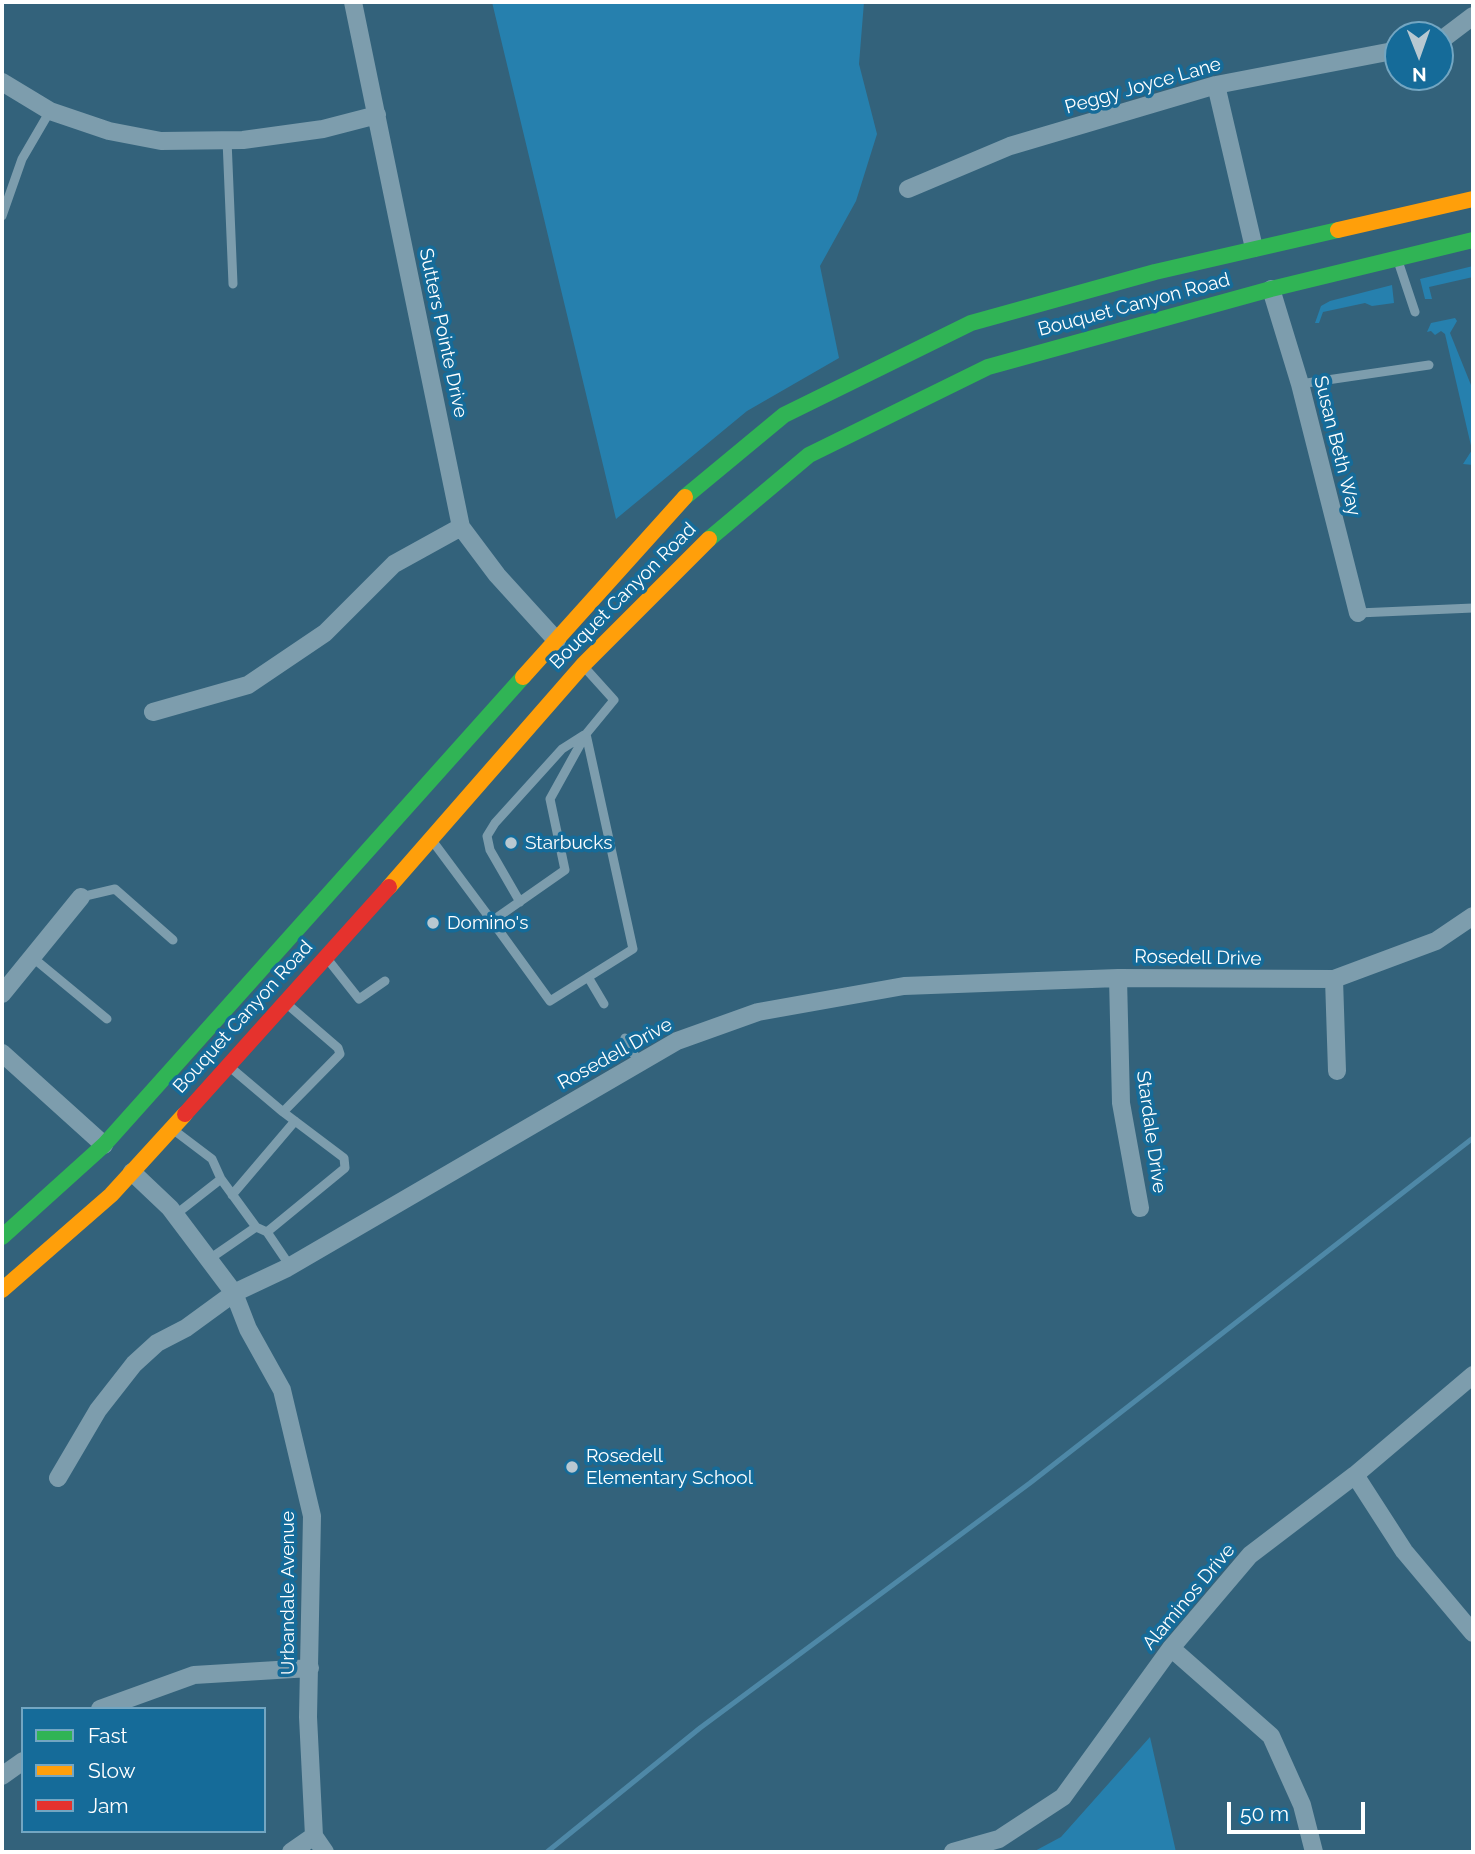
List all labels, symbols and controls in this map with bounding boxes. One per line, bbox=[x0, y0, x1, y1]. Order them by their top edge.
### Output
north arrow bbox=[1384, 21, 1454, 91]
street label: Peggy Joyce Lane bbox=[1062, 53, 1224, 119]
text: N bbox=[1412, 64, 1427, 86]
street label: Sutters Pointe Drive bbox=[414, 246, 472, 420]
street label: Bouquet Canyon Road bbox=[1036, 268, 1232, 342]
street label: Susan Beth Way bbox=[1309, 374, 1365, 518]
street label: Bouquet Canyon Road bbox=[545, 518, 701, 674]
place label: Starbucks bbox=[525, 832, 612, 854]
marker: Starbucks bbox=[503, 835, 519, 851]
place label: Domino's bbox=[447, 912, 528, 934]
marker: Domino's bbox=[425, 915, 441, 931]
street label: Bouquet Canyon Road bbox=[168, 936, 318, 1098]
street label: Rosedell Drive bbox=[1134, 945, 1262, 971]
street label: Rosedell Drive bbox=[554, 1013, 676, 1095]
street label: Stardale Drive bbox=[1131, 1069, 1171, 1195]
place label: Rosedell Elementary School bbox=[586, 1445, 753, 1489]
marker: Rosedell Elementary School bbox=[564, 1459, 580, 1475]
street label: Urbandale Avenue bbox=[277, 1511, 299, 1675]
street label: Alaminos Drive bbox=[1138, 1539, 1240, 1655]
legend bbox=[21, 1707, 266, 1833]
text: Fast bbox=[88, 1723, 128, 1748]
text: Slow bbox=[88, 1758, 136, 1783]
scale bar bbox=[1230, 1787, 1368, 1831]
text: Jam bbox=[88, 1793, 129, 1818]
text: 50 m bbox=[1240, 1801, 1289, 1826]

